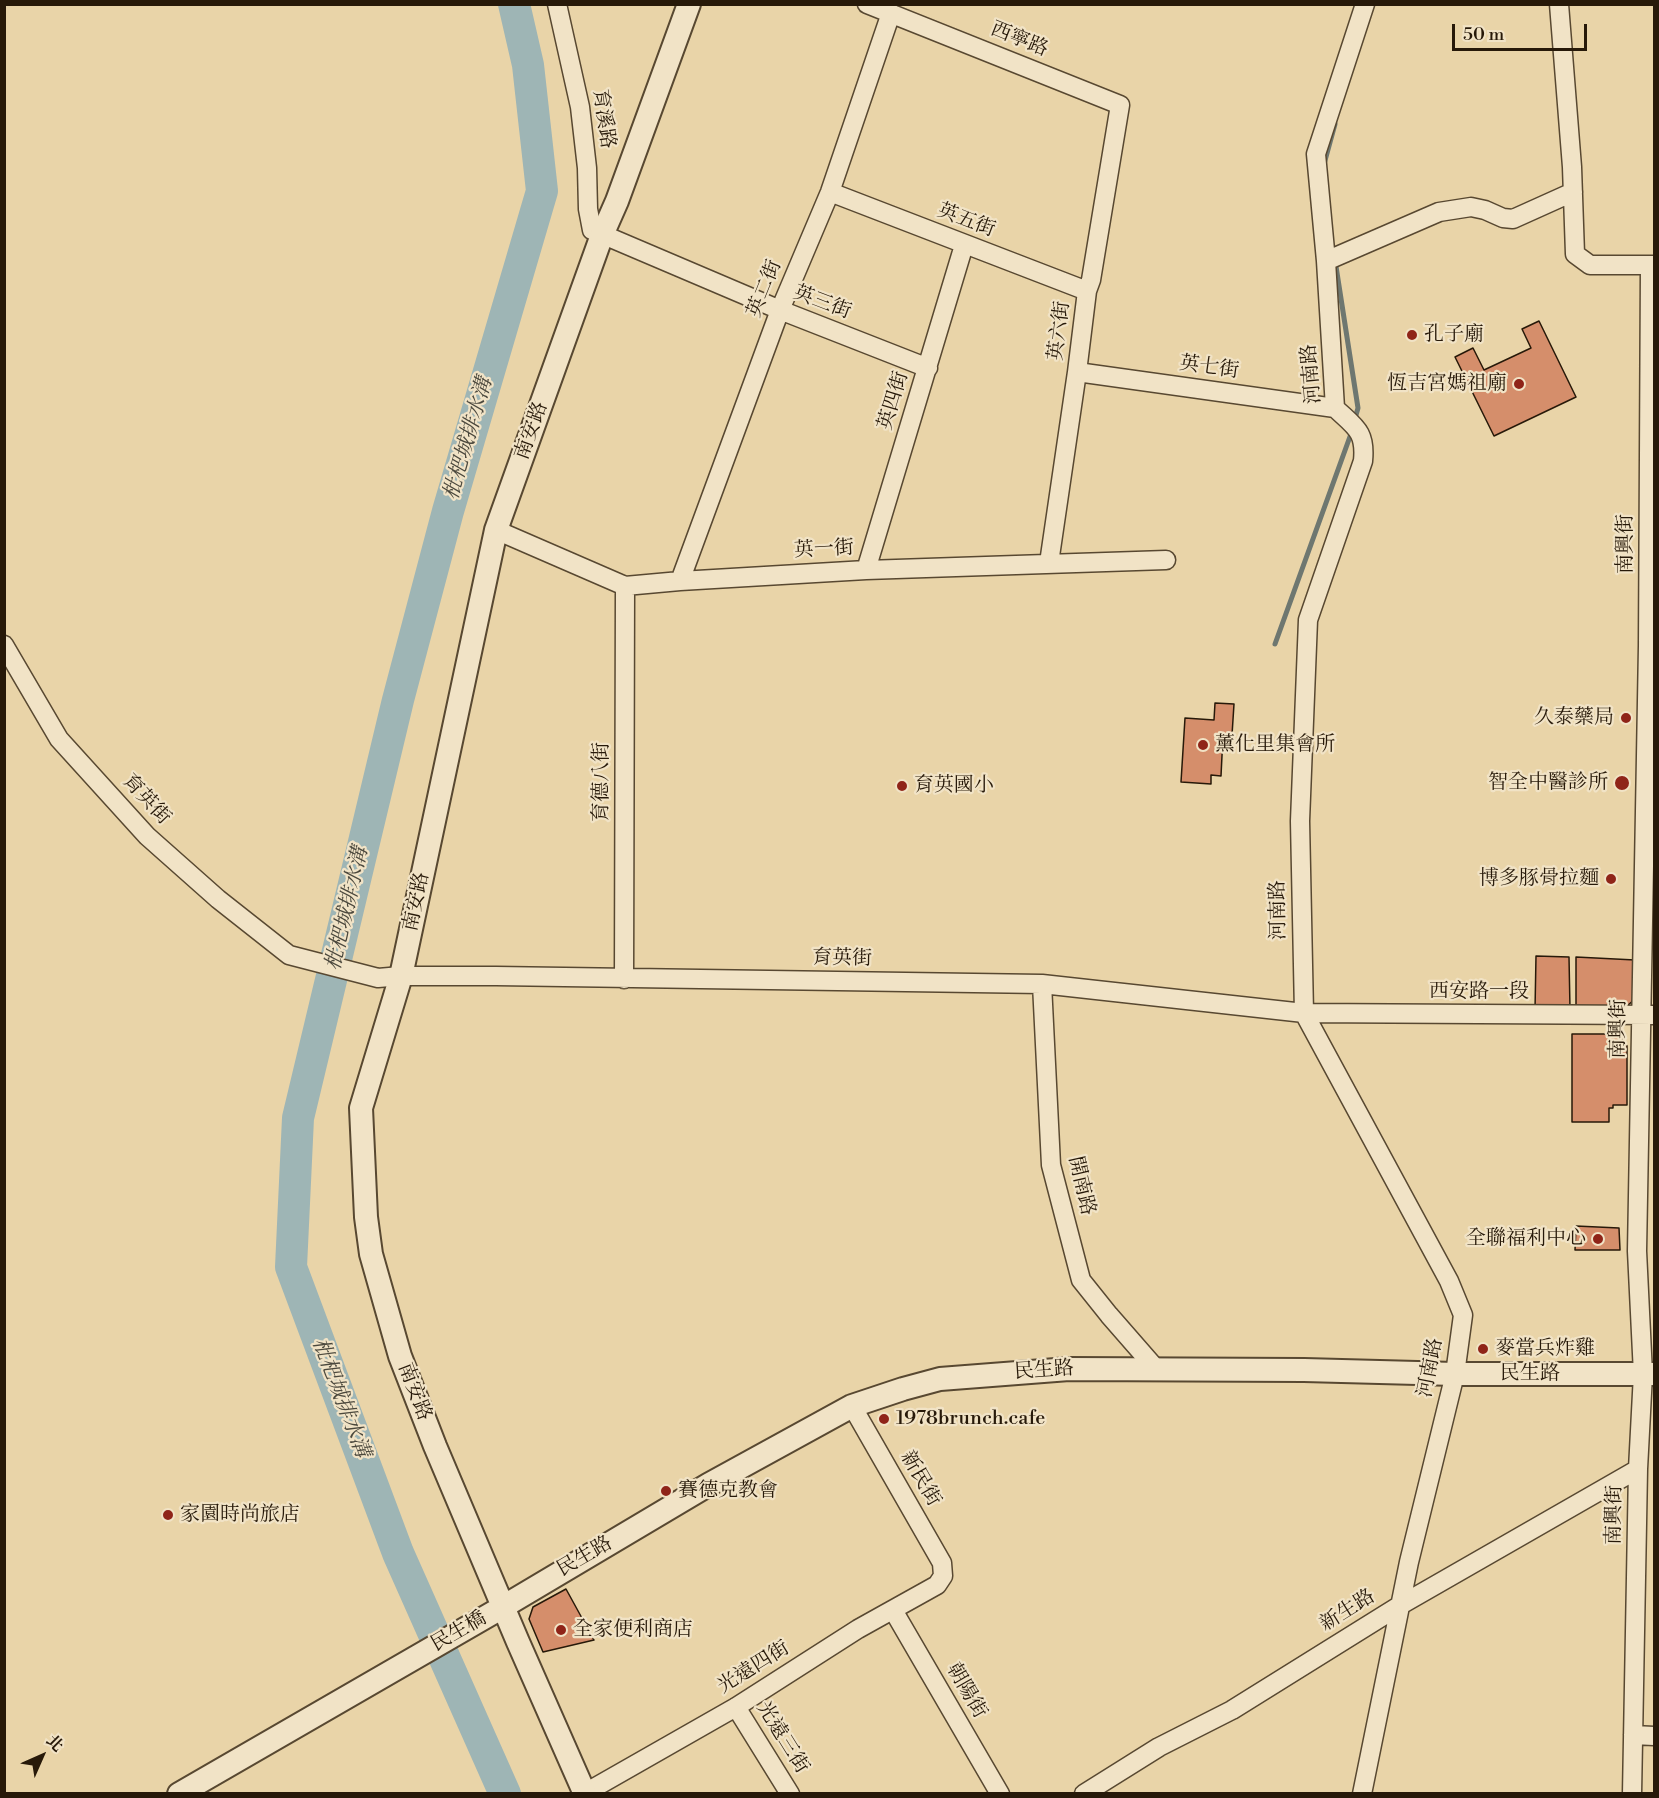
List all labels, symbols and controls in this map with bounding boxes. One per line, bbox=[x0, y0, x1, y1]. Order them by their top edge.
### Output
scale bar bbox=[1455, 12, 1590, 50]
street label: 西寧路 bbox=[987, 18, 1051, 62]
text: 50 m bbox=[1463, 23, 1504, 46]
street label: 育溪路 bbox=[587, 88, 619, 150]
street label: 英五街 bbox=[934, 199, 998, 243]
street label: 英二街 bbox=[743, 257, 787, 321]
street label: 英三街 bbox=[790, 281, 854, 325]
street label: 英六街 bbox=[1044, 300, 1076, 362]
place label: 孔子廟 bbox=[1424, 323, 1484, 347]
marker: 孔子廟 bbox=[1405, 328, 1419, 342]
street label: 河南路 bbox=[1297, 343, 1327, 405]
street label: 英七街 bbox=[1178, 352, 1240, 384]
street label: 英四街 bbox=[874, 369, 914, 433]
place label: 恆吉宮媽祖廟 bbox=[1387, 372, 1507, 396]
water label: 枇杷城排水溝 bbox=[440, 375, 498, 503]
marker: 恆吉宮媽祖廟 bbox=[1512, 377, 1526, 391]
street label: 南安路 bbox=[510, 399, 554, 463]
street label: 南興街 bbox=[1614, 514, 1638, 574]
street label: 英一街 bbox=[793, 536, 855, 564]
place label: 久泰藥局 bbox=[1534, 706, 1614, 730]
marker: 久泰藥局 bbox=[1619, 711, 1633, 725]
place label: 薰化里集會所 bbox=[1215, 733, 1335, 757]
marker: 薰化里集會所 bbox=[1196, 738, 1210, 752]
street label: 育德八街 bbox=[590, 742, 614, 822]
street label: 育英街 bbox=[117, 770, 175, 830]
place label: 智全中醫診所 bbox=[1488, 771, 1608, 795]
place label: 育英國小 bbox=[914, 774, 994, 798]
marker: 智全中醫診所 bbox=[1613, 774, 1631, 792]
marker: 育英國小 bbox=[895, 779, 909, 793]
water label: 枇杷城排水溝 bbox=[322, 845, 374, 973]
place label: 博多豚骨拉麵 bbox=[1479, 867, 1599, 891]
street label: 南安路 bbox=[399, 870, 435, 934]
marker: 博多豚骨拉麵 bbox=[1604, 872, 1618, 886]
street label: 河南路 bbox=[1266, 880, 1292, 940]
street label: 育英街 bbox=[812, 946, 872, 972]
street label: 西安路一段 bbox=[1429, 980, 1529, 1004]
street label: 南興街 bbox=[1606, 999, 1632, 1059]
street label: 開南路 bbox=[1063, 1154, 1099, 1218]
place label: 全聯福利中心 bbox=[1466, 1227, 1586, 1251]
marker: 全聯福利中心 bbox=[1591, 1232, 1605, 1246]
water label: 枇杷城排水溝 bbox=[306, 1335, 374, 1461]
street label: 河南路 bbox=[1413, 1336, 1449, 1400]
place label: 麥當兵炸雞 bbox=[1495, 1337, 1595, 1361]
marker: 麥當兵炸雞 bbox=[1476, 1342, 1490, 1356]
street label: 民生路 bbox=[1013, 1357, 1075, 1385]
street label: 南安路 bbox=[392, 1360, 436, 1424]
street label: 民生路 bbox=[1500, 1362, 1560, 1386]
place label: 1978brunch.cafe bbox=[896, 1407, 1045, 1431]
marker: 1978brunch.cafe bbox=[877, 1412, 891, 1426]
street label: 新民街 bbox=[895, 1447, 945, 1511]
place label: 賽德克教會 bbox=[678, 1479, 778, 1503]
marker: 賽德克教會 bbox=[659, 1484, 673, 1498]
street label: 南興街 bbox=[1602, 1485, 1628, 1545]
place label: 家園時尚旅店 bbox=[180, 1503, 300, 1527]
marker: 家園時尚旅店 bbox=[161, 1508, 175, 1522]
street label: 民生路 bbox=[553, 1532, 617, 1582]
street label: 新生路 bbox=[1316, 1585, 1380, 1637]
street label: 民生橋 bbox=[427, 1607, 491, 1657]
place label: 全家便利商店 bbox=[573, 1618, 693, 1642]
marker: 全家便利商店 bbox=[554, 1623, 568, 1637]
street label: 光遠四街 bbox=[714, 1637, 794, 1699]
street label: 朝陽街 bbox=[941, 1659, 991, 1723]
street label: 光遠三街 bbox=[751, 1698, 813, 1778]
north arrow bbox=[12, 1726, 72, 1786]
text: 北 bbox=[42, 1731, 67, 1756]

